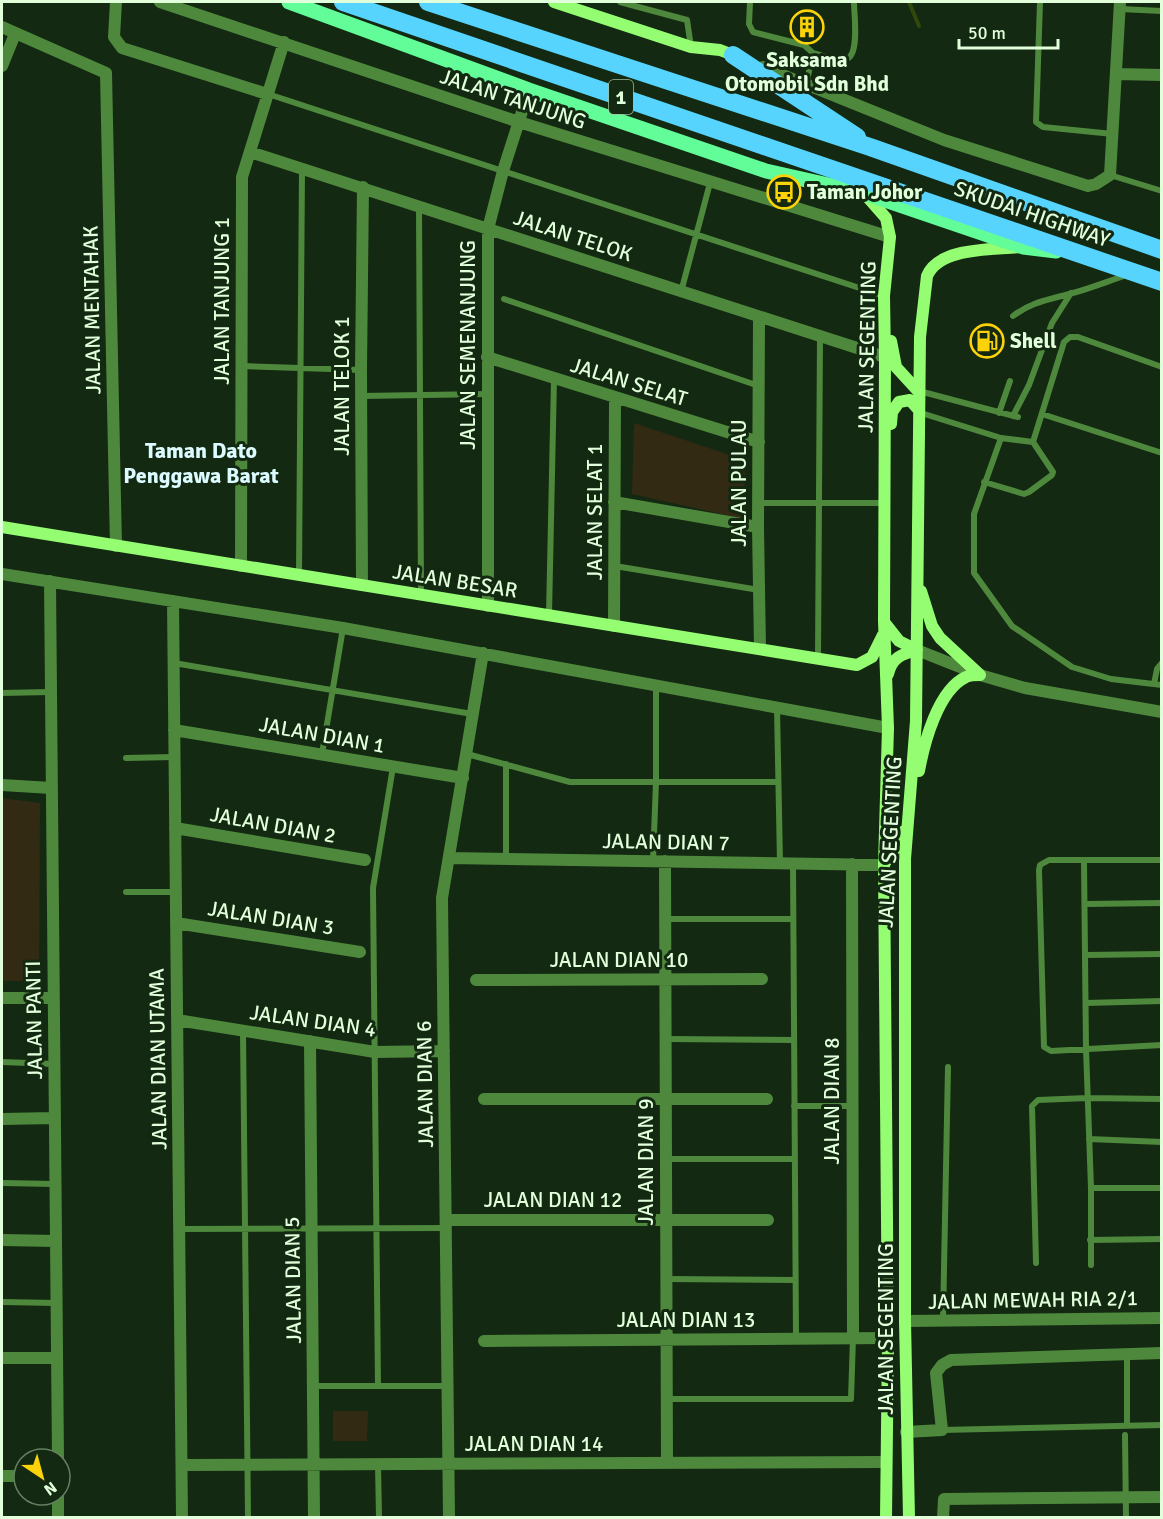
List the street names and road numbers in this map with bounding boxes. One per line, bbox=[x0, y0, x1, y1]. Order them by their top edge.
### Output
street label: JALAN TANJUNG bbox=[437, 63, 589, 135]
road number: 1 bbox=[609, 80, 633, 114]
street label: SKUDAI HIGHWAY bbox=[951, 175, 1114, 253]
street label: JALAN TELOK bbox=[510, 205, 636, 268]
street label: JALAN TANJUNG 1 bbox=[209, 217, 235, 385]
street label: JALAN MENTAHAK bbox=[78, 225, 106, 395]
street label: JALAN SEMENANJUNG bbox=[455, 240, 481, 450]
street label: JALAN SEGENTING bbox=[853, 261, 881, 433]
street label: JALAN TELOK 1 bbox=[329, 316, 355, 456]
street label: JALAN SELAT bbox=[568, 352, 691, 412]
street label: JALAN PULAU bbox=[726, 419, 752, 547]
street label: JALAN SELAT 1 bbox=[582, 444, 608, 580]
street label: JALAN BESAR bbox=[391, 558, 519, 604]
street label: JALAN DIAN 1 bbox=[257, 711, 387, 759]
street label: JALAN SEGENTING bbox=[873, 756, 907, 928]
street label: JALAN DIAN 2 bbox=[208, 801, 338, 849]
street label: JALAN DIAN 7 bbox=[602, 828, 730, 856]
street label: JALAN DIAN 3 bbox=[206, 895, 336, 941]
street label: JALAN DIAN 10 bbox=[550, 947, 688, 973]
street label: JALAN PANTI bbox=[20, 960, 48, 1080]
street label: JALAN DIAN UTAMA bbox=[143, 968, 173, 1150]
street label: JALAN DIAN 4 bbox=[248, 999, 378, 1043]
street label: JALAN DIAN 6 bbox=[411, 1020, 439, 1148]
street label: JALAN DIAN 8 bbox=[819, 1037, 845, 1165]
street label: JALAN DIAN 9 bbox=[633, 1098, 659, 1226]
street label: JALAN DIAN 12 bbox=[484, 1187, 622, 1213]
street label: JALAN DIAN 5 bbox=[279, 1216, 307, 1344]
street label: JALAN SEGENTING bbox=[873, 1243, 899, 1415]
street label: JALAN MEWAH RIA 2/1 bbox=[928, 1285, 1138, 1315]
street label: JALAN DIAN 13 bbox=[617, 1307, 755, 1333]
street label: JALAN DIAN 14 bbox=[465, 1431, 603, 1457]

